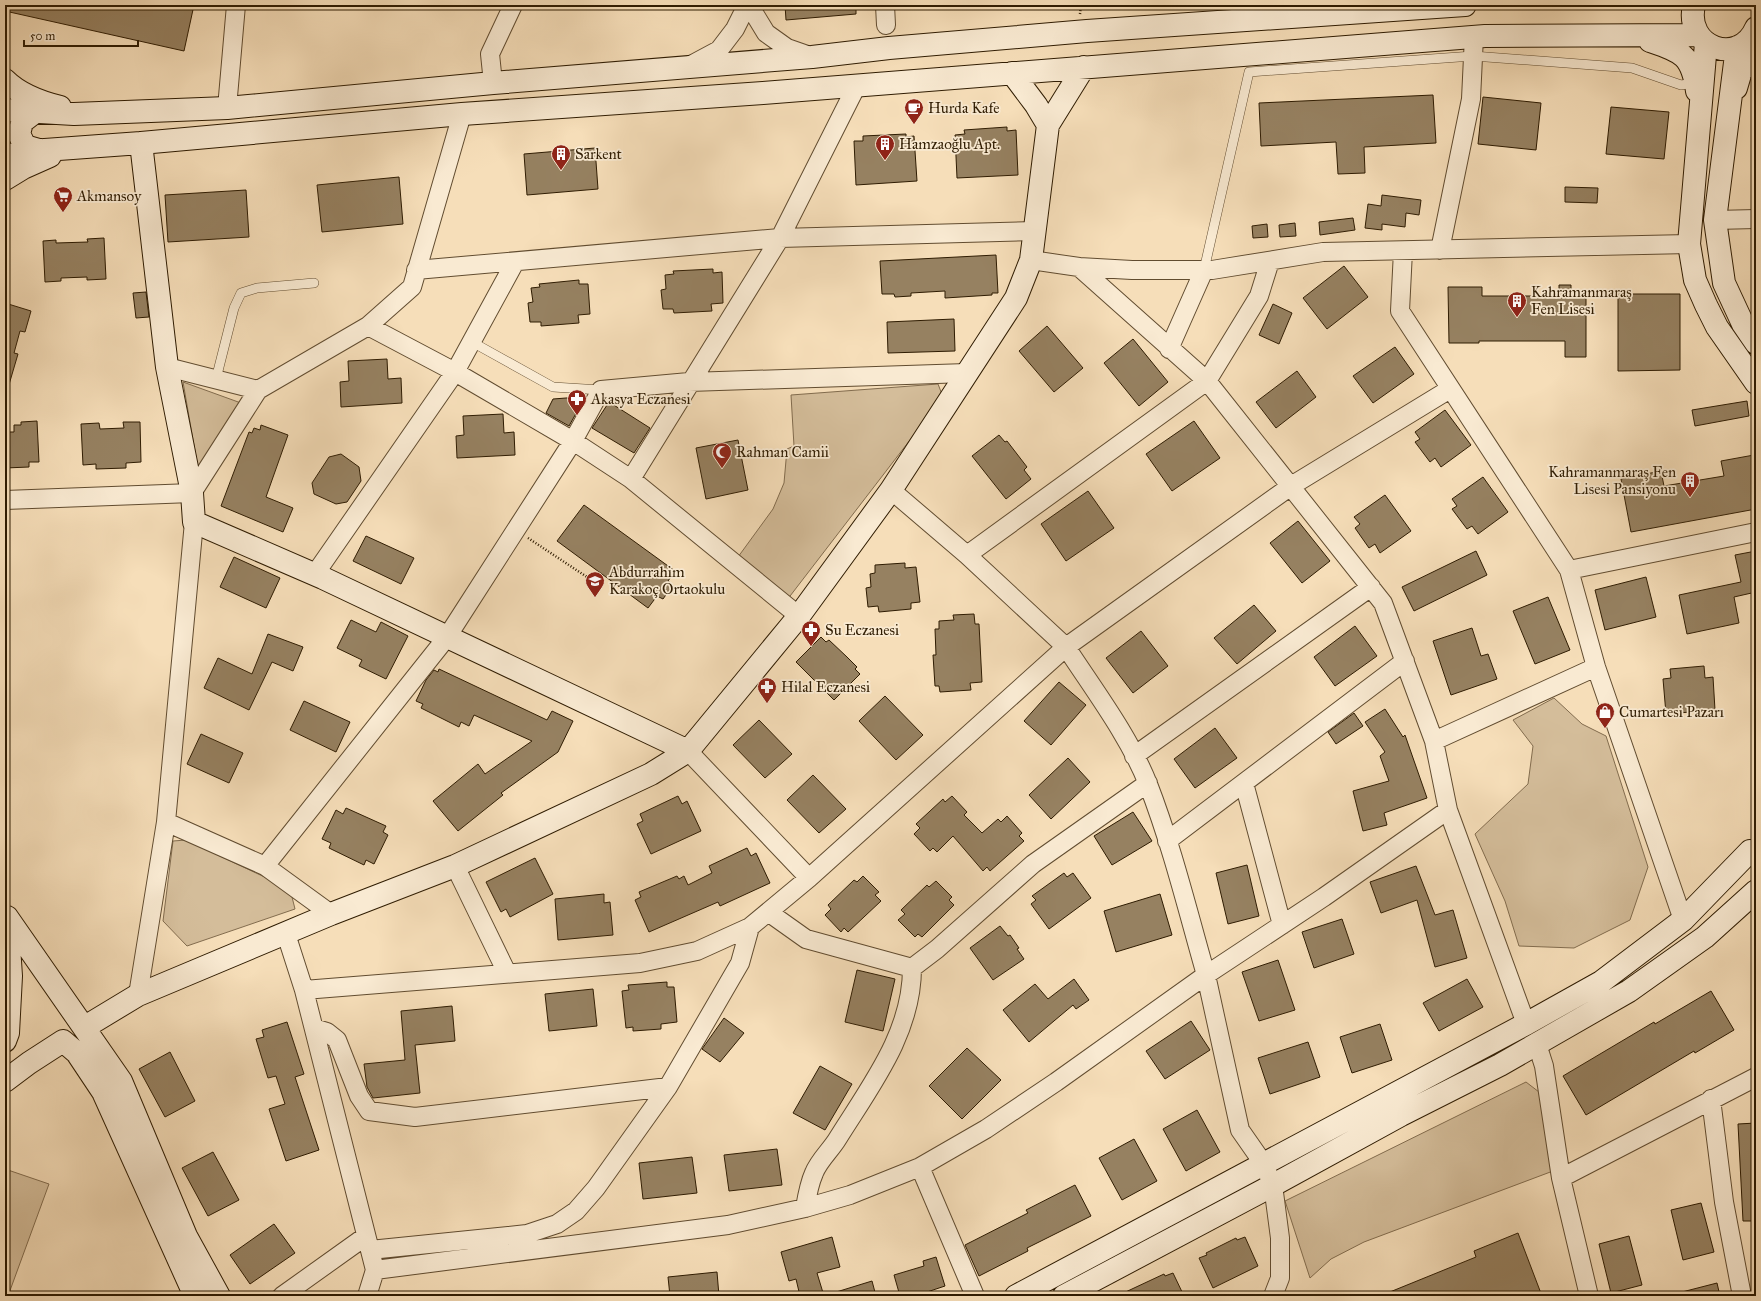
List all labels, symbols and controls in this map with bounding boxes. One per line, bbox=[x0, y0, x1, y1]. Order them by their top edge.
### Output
scale bar bbox=[24, 22, 138, 48]
text: 50 m bbox=[30, 29, 55, 43]
cafe icon: Hurda Kafe bbox=[903, 97, 925, 125]
place label: Hurda Kafe bbox=[928, 99, 1000, 117]
building icon: Hamzaoğlu Apt. bbox=[874, 133, 896, 161]
place label: Hamzaoğlu Apt. bbox=[899, 135, 1000, 153]
building icon: Sarkent bbox=[550, 143, 572, 171]
place label: Sarkent bbox=[575, 145, 623, 163]
supermarket icon: Akmansoy bbox=[52, 185, 74, 213]
place label: Akmansoy bbox=[76, 187, 142, 205]
place label: Kahramanmaraş Fen Lisesi bbox=[1531, 283, 1632, 318]
building icon: Kahramanmaraş Fen Lisesi bbox=[1506, 290, 1528, 318]
pharmacy icon: Akasya Eczanesi bbox=[566, 388, 588, 416]
place label: Akasya Eczanesi bbox=[590, 390, 691, 408]
mosque icon: Rahman Camii bbox=[711, 441, 733, 469]
place label: Rahman Camii bbox=[736, 443, 829, 461]
place label: Kahramanmaraş Fen Lisesi Pansiyonu bbox=[1548, 463, 1676, 498]
building icon: Kahramanmaraş Fen Lisesi Pansiyonu bbox=[1679, 470, 1701, 498]
place label: Abdurrahim Karakoç Ortaokulu bbox=[608, 563, 725, 598]
school or university icon: Abdurrahim Karakoç Ortaokulu bbox=[584, 570, 606, 598]
pharmacy icon: Su Eczanesi bbox=[800, 619, 822, 647]
place label: Su Eczanesi bbox=[825, 621, 899, 639]
pharmacy icon: Hilal Eczanesi bbox=[756, 676, 778, 704]
place label: Hilal Eczanesi bbox=[781, 678, 870, 696]
shop icon: Cumartesi Pazarı bbox=[1594, 701, 1616, 729]
place label: Cumartesi Pazarı bbox=[1619, 703, 1724, 721]

